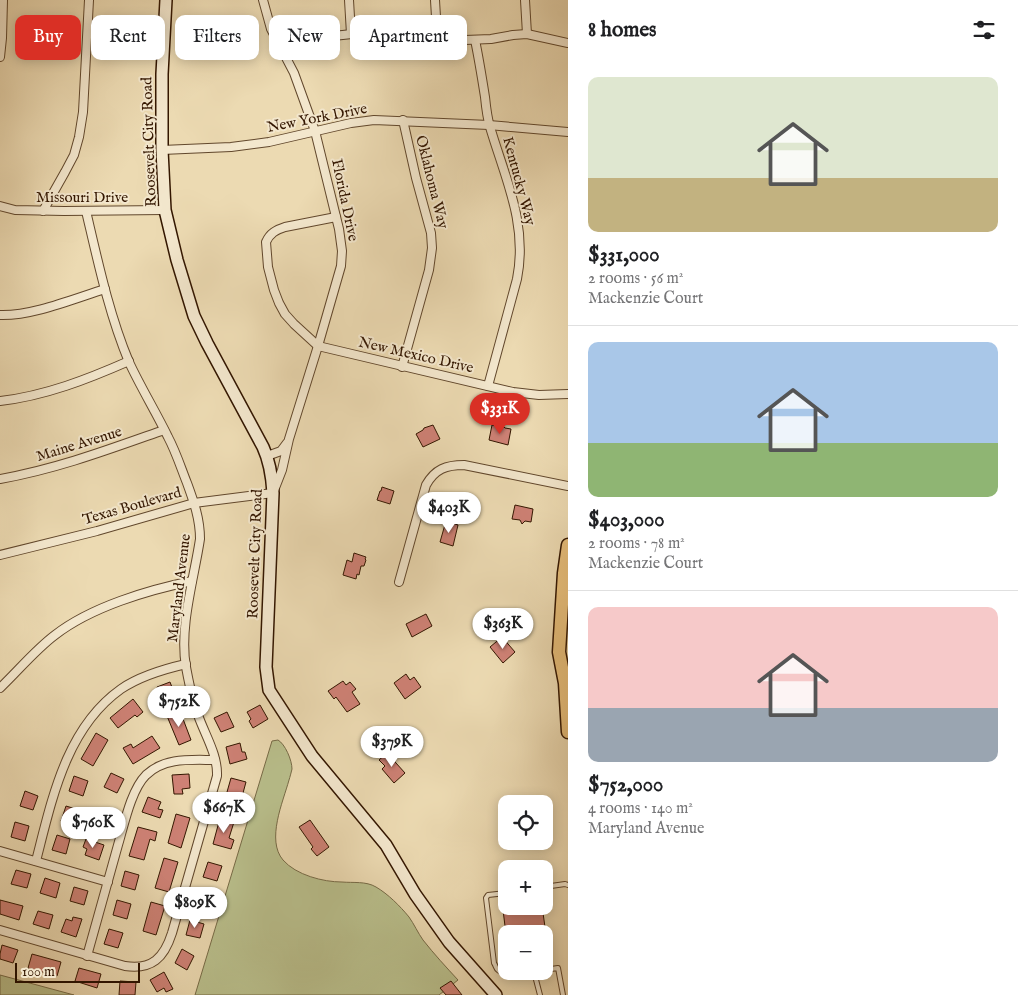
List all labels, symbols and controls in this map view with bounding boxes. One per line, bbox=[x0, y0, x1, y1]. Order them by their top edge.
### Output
chip: Buy bbox=[15, 15, 81, 60]
chip: Rent bbox=[91, 15, 165, 60]
chip: Filters bbox=[175, 15, 259, 60]
chip: New bbox=[269, 15, 340, 60]
chip: Apartment bbox=[350, 15, 467, 60]
icon: filters bbox=[970, 16, 998, 44]
text: 8 homes bbox=[588, 17, 656, 44]
street label: Roosevelt City Road bbox=[137, 76, 161, 207]
street label: New York Drive bbox=[265, 99, 369, 137]
icon: home bbox=[748, 109, 838, 199]
street label: Oklahoma Way bbox=[411, 133, 453, 231]
street label: Kentucky Way bbox=[498, 135, 540, 228]
street label: Florida Drive bbox=[327, 157, 363, 243]
street label: Missouri Drive bbox=[36, 188, 128, 207]
text: $331,000 bbox=[588, 242, 660, 269]
text: 2 rooms · 56 m² bbox=[588, 269, 683, 289]
text: Mackenzie Court bbox=[588, 289, 703, 309]
street label: New Mexico Drive bbox=[357, 333, 475, 377]
icon: home bbox=[748, 375, 838, 465]
pin: $331K bbox=[465, 392, 535, 435]
text: $331K bbox=[481, 399, 519, 419]
street label: Maine Avenue bbox=[34, 422, 124, 466]
street label: Texas Boulevard bbox=[80, 483, 185, 529]
street label: Roosevelt City Road bbox=[243, 488, 267, 619]
pin: $403K bbox=[414, 492, 484, 534]
text: $403K bbox=[428, 498, 470, 518]
text: $403,000 bbox=[588, 507, 665, 534]
street label: Maryland Avenue bbox=[163, 533, 195, 643]
text: 2 rooms · 78 m² bbox=[588, 534, 685, 554]
text: Mackenzie Court bbox=[588, 554, 703, 574]
pin: $363K bbox=[468, 608, 538, 650]
text: $363K bbox=[483, 614, 523, 634]
icon: home bbox=[748, 640, 838, 730]
pin: $752K bbox=[144, 686, 214, 728]
text: $752K bbox=[158, 692, 200, 712]
pin: $379K bbox=[357, 726, 427, 768]
text: $379K bbox=[372, 732, 412, 752]
text: $752,000 bbox=[588, 772, 663, 799]
pin: $667K bbox=[189, 792, 259, 834]
map controls bbox=[498, 795, 553, 980]
button: locate bbox=[498, 795, 553, 850]
text: $667K bbox=[203, 798, 245, 818]
text: 4 rooms · 140 m² bbox=[588, 799, 693, 819]
pin: $760K bbox=[58, 806, 128, 849]
text: $760K bbox=[72, 813, 114, 833]
text: Maryland Avenue bbox=[588, 819, 704, 839]
button: + bbox=[498, 860, 553, 915]
pin: $809K bbox=[160, 886, 230, 929]
text: $809K bbox=[174, 893, 216, 913]
button: − bbox=[498, 925, 553, 980]
scale bar bbox=[15, 960, 140, 983]
text: 100 m bbox=[22, 963, 55, 981]

